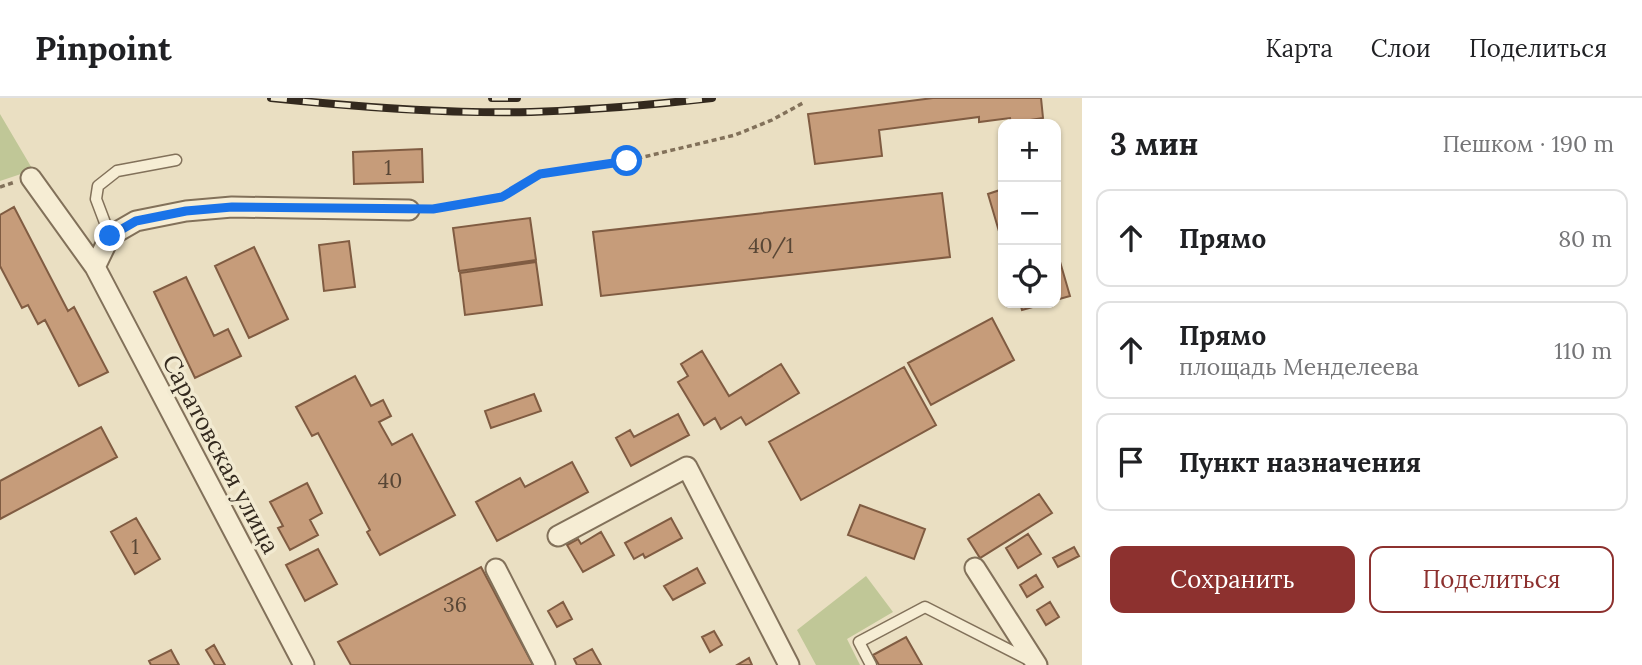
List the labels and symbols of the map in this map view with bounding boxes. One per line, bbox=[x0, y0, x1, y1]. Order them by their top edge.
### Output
route start bbox=[611, 145, 642, 176]
house number: 1 bbox=[384, 154, 392, 181]
route end bbox=[94, 220, 125, 251]
house number: 40/1 bbox=[748, 232, 794, 259]
street label: Саратовская улица bbox=[156, 349, 286, 559]
house number: 40 bbox=[378, 467, 402, 494]
house number: 1 bbox=[131, 533, 139, 560]
house number: 36 bbox=[443, 591, 467, 618]

